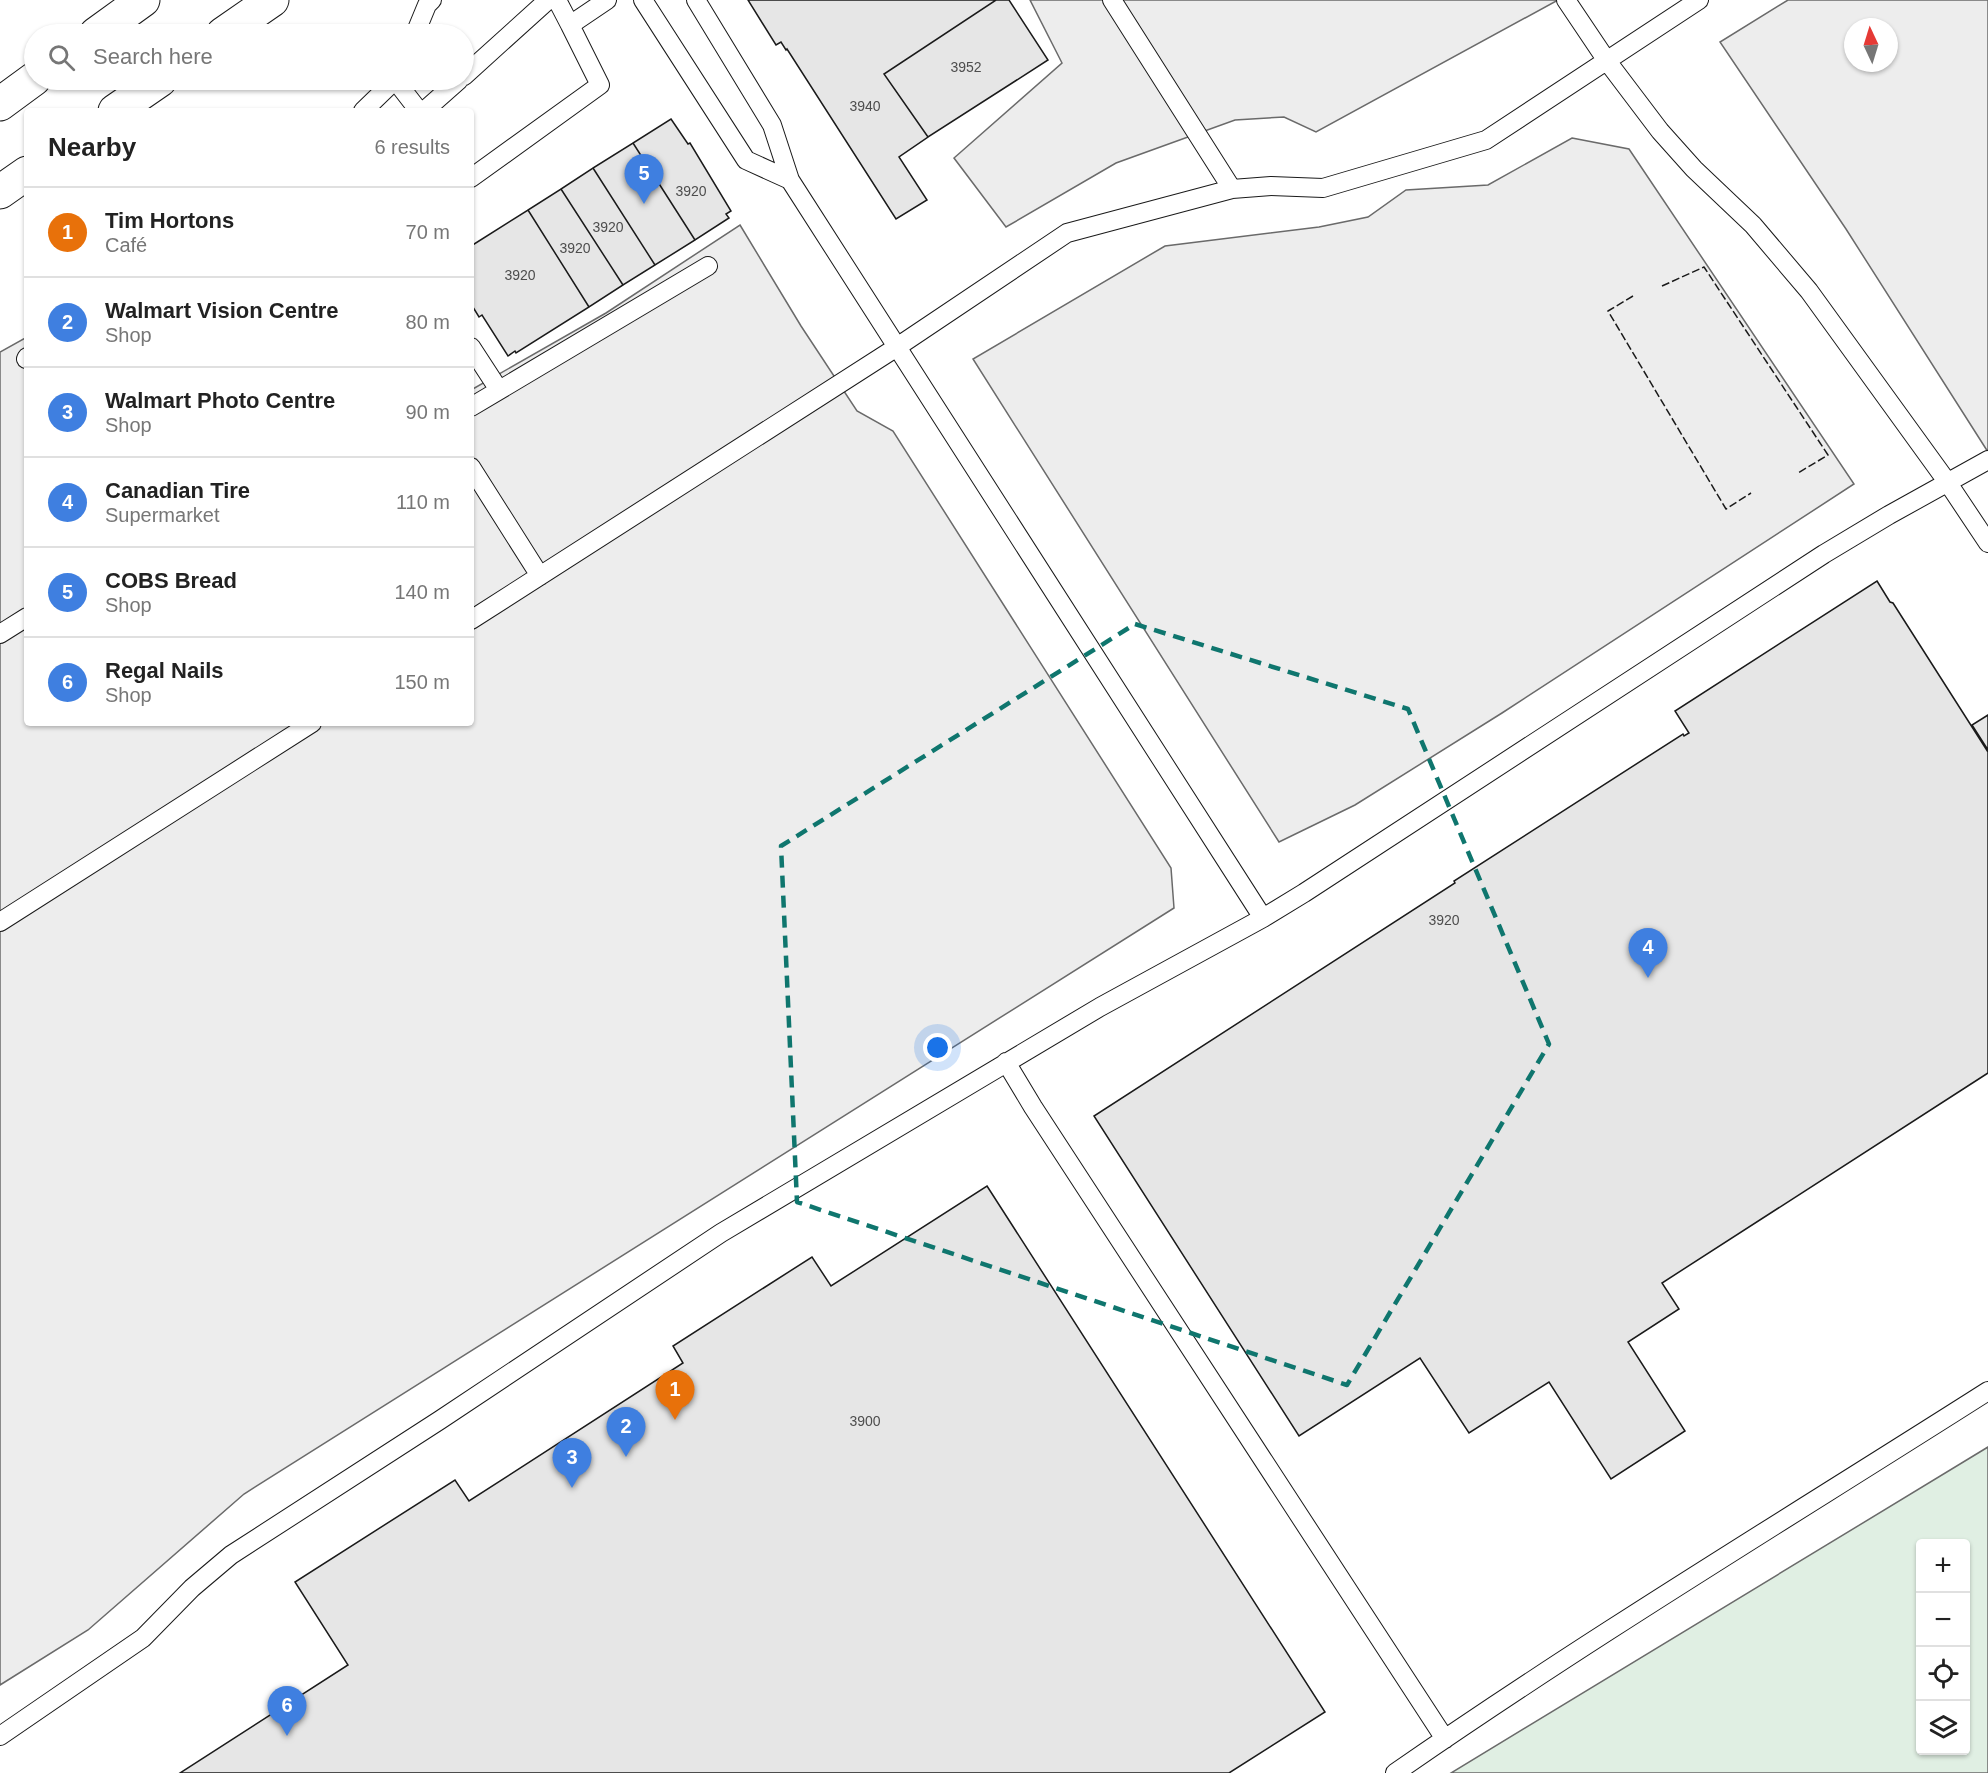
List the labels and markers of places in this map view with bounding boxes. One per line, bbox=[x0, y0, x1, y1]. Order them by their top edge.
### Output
pin: 5 bbox=[624, 154, 664, 204]
pin: 4 bbox=[1628, 928, 1668, 978]
pin: 1 bbox=[656, 1370, 694, 1420]
pin: 2 bbox=[606, 1408, 646, 1457]
pin: 3 bbox=[552, 1438, 592, 1488]
pin: 6 bbox=[268, 1686, 306, 1736]

